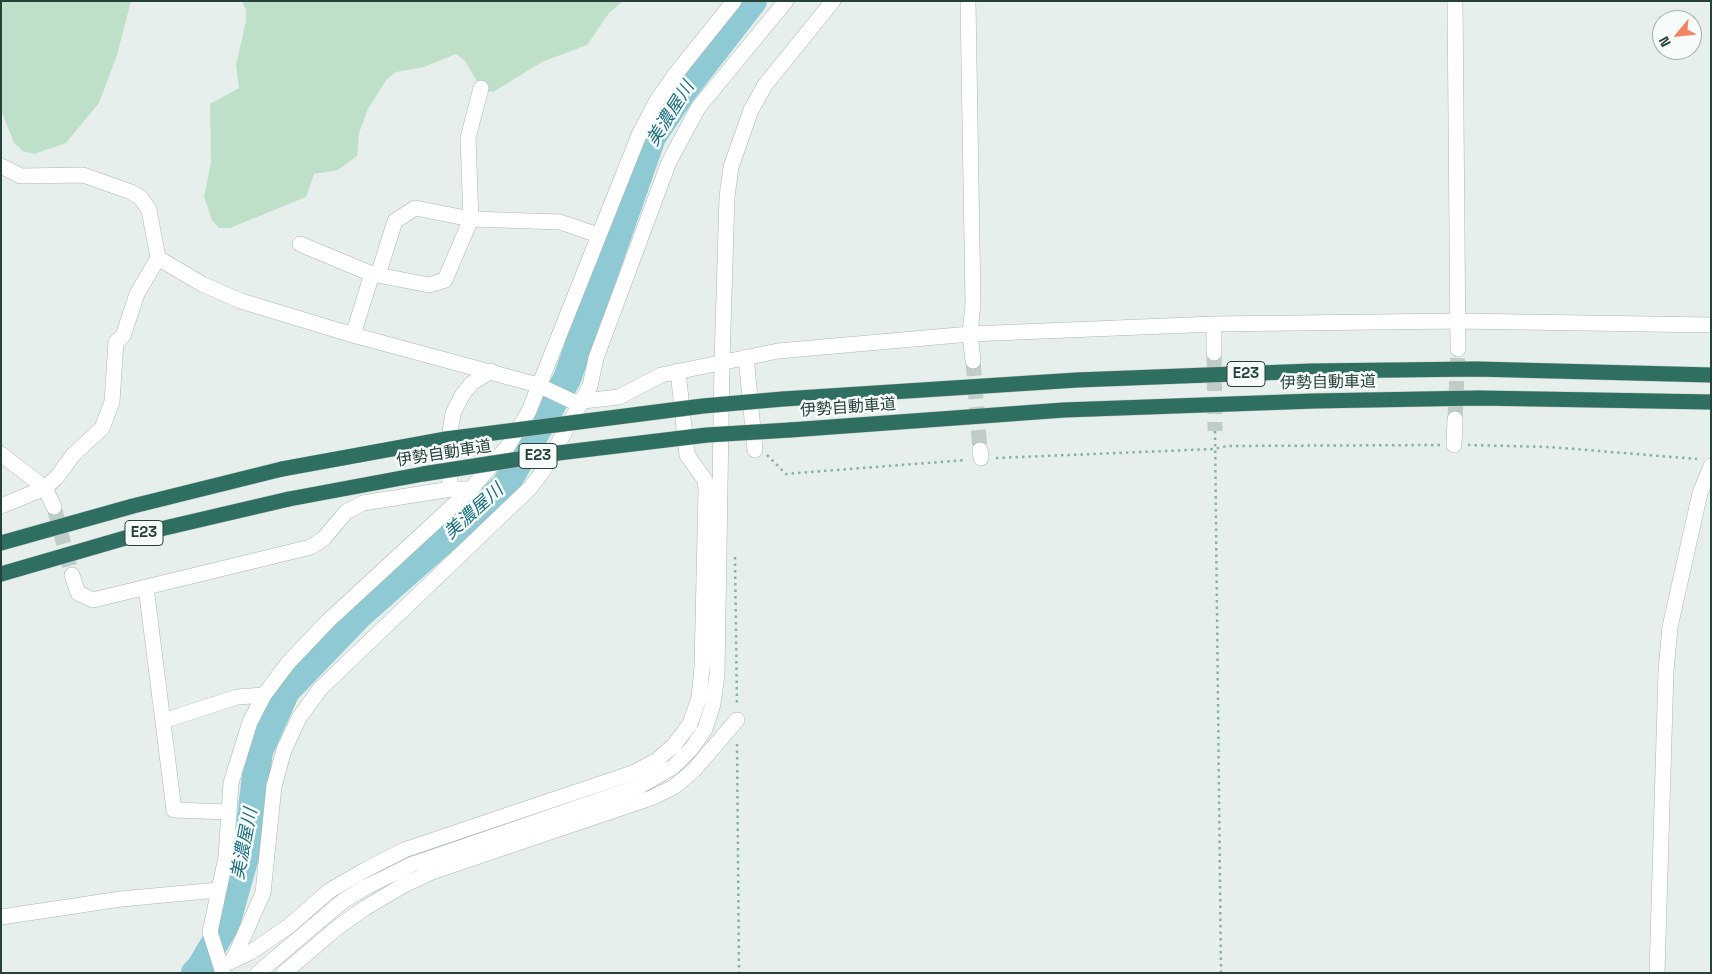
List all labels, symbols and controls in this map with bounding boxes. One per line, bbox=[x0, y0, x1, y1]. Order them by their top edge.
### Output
north arrow bbox=[1652, 10, 1702, 60]
text: N bbox=[1654, 33, 1675, 50]
water label: 美濃屋川 bbox=[643, 78, 699, 150]
road number: E23 bbox=[1227, 362, 1265, 386]
street label: 伊勢自動車道 bbox=[1280, 373, 1376, 393]
street label: 伊勢自動車道 bbox=[799, 395, 897, 421]
street label: 伊勢自動車道 bbox=[395, 437, 493, 471]
road number: E23 bbox=[519, 444, 557, 468]
water label: 美濃屋川 bbox=[440, 480, 508, 544]
road number: E23 bbox=[125, 520, 163, 546]
water label: 美濃屋川 bbox=[228, 807, 262, 881]

